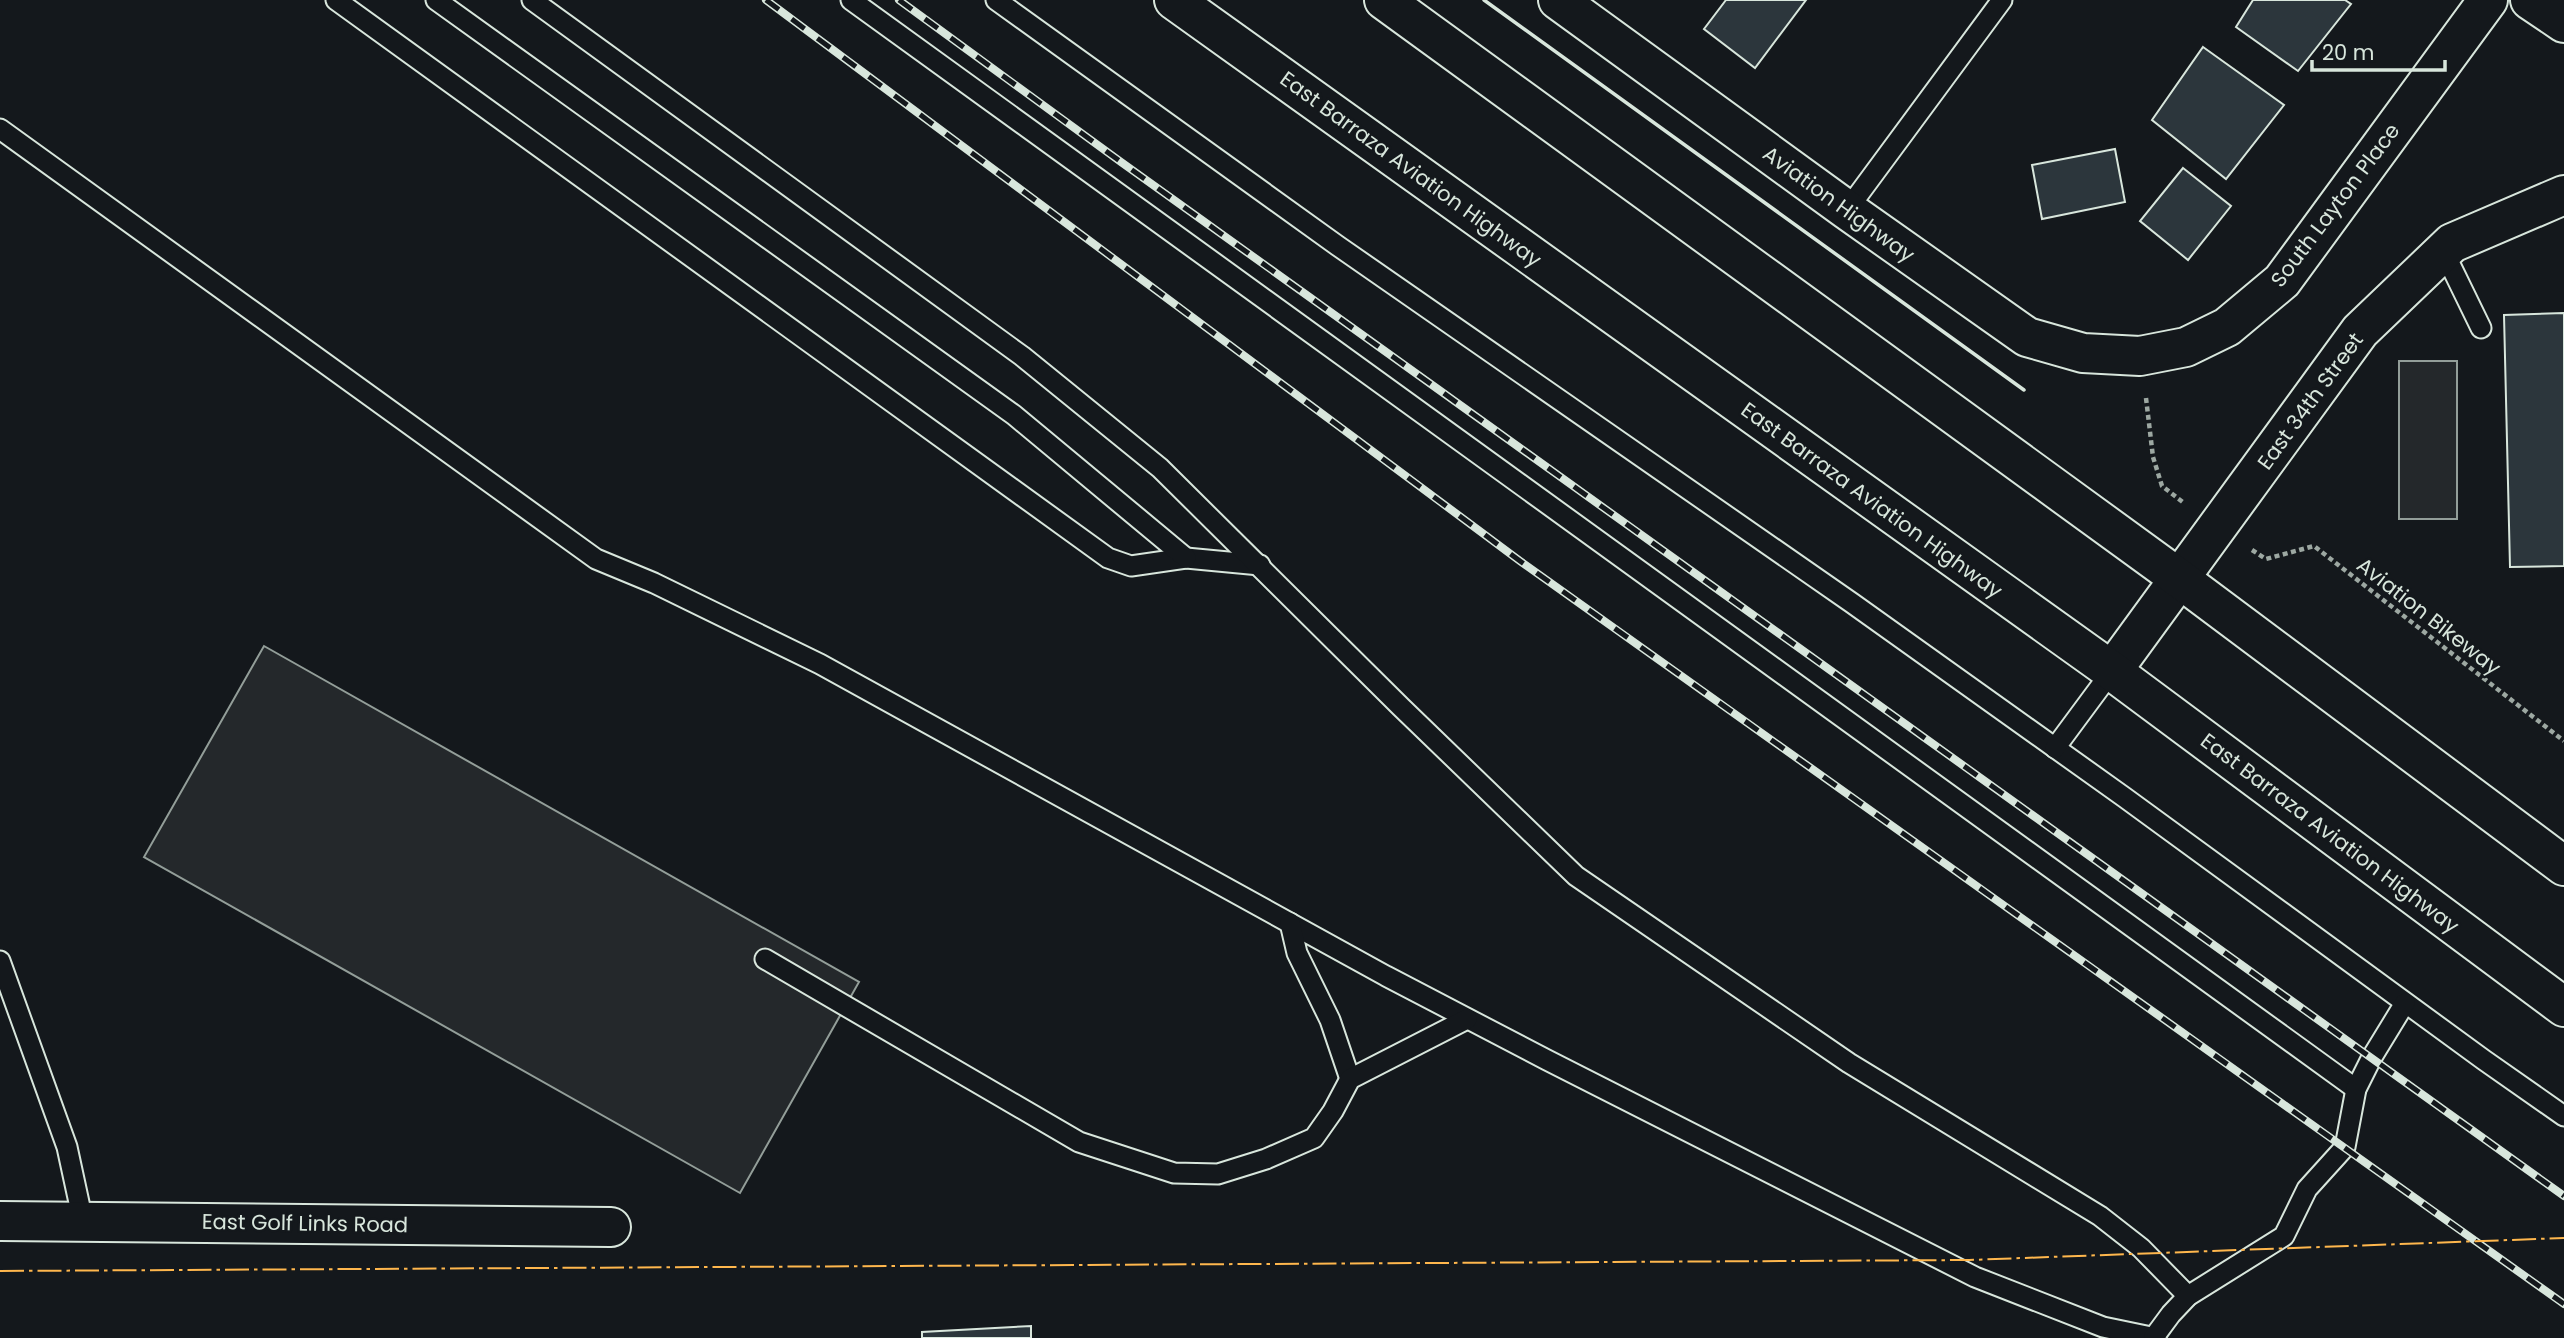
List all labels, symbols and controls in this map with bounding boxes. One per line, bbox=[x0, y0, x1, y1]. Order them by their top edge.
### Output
scale bar bbox=[2312, 28, 2445, 72]
text: 20 m bbox=[2322, 38, 2375, 67]
street label: East Barraza Aviation Highway bbox=[1274, 64, 1548, 274]
street label: South Layton Place bbox=[2264, 117, 2406, 293]
street label: Aviation Highway bbox=[1757, 139, 1921, 269]
street label: East 34th Street bbox=[2250, 327, 2370, 475]
street label: East Barraza Aviation Highway bbox=[1735, 395, 2009, 605]
street label: Aviation Bikeway bbox=[2351, 550, 2507, 682]
street label: East Barraza Aviation Highway bbox=[2195, 726, 2465, 940]
street label: East Golf Links Road bbox=[202, 1207, 408, 1239]

